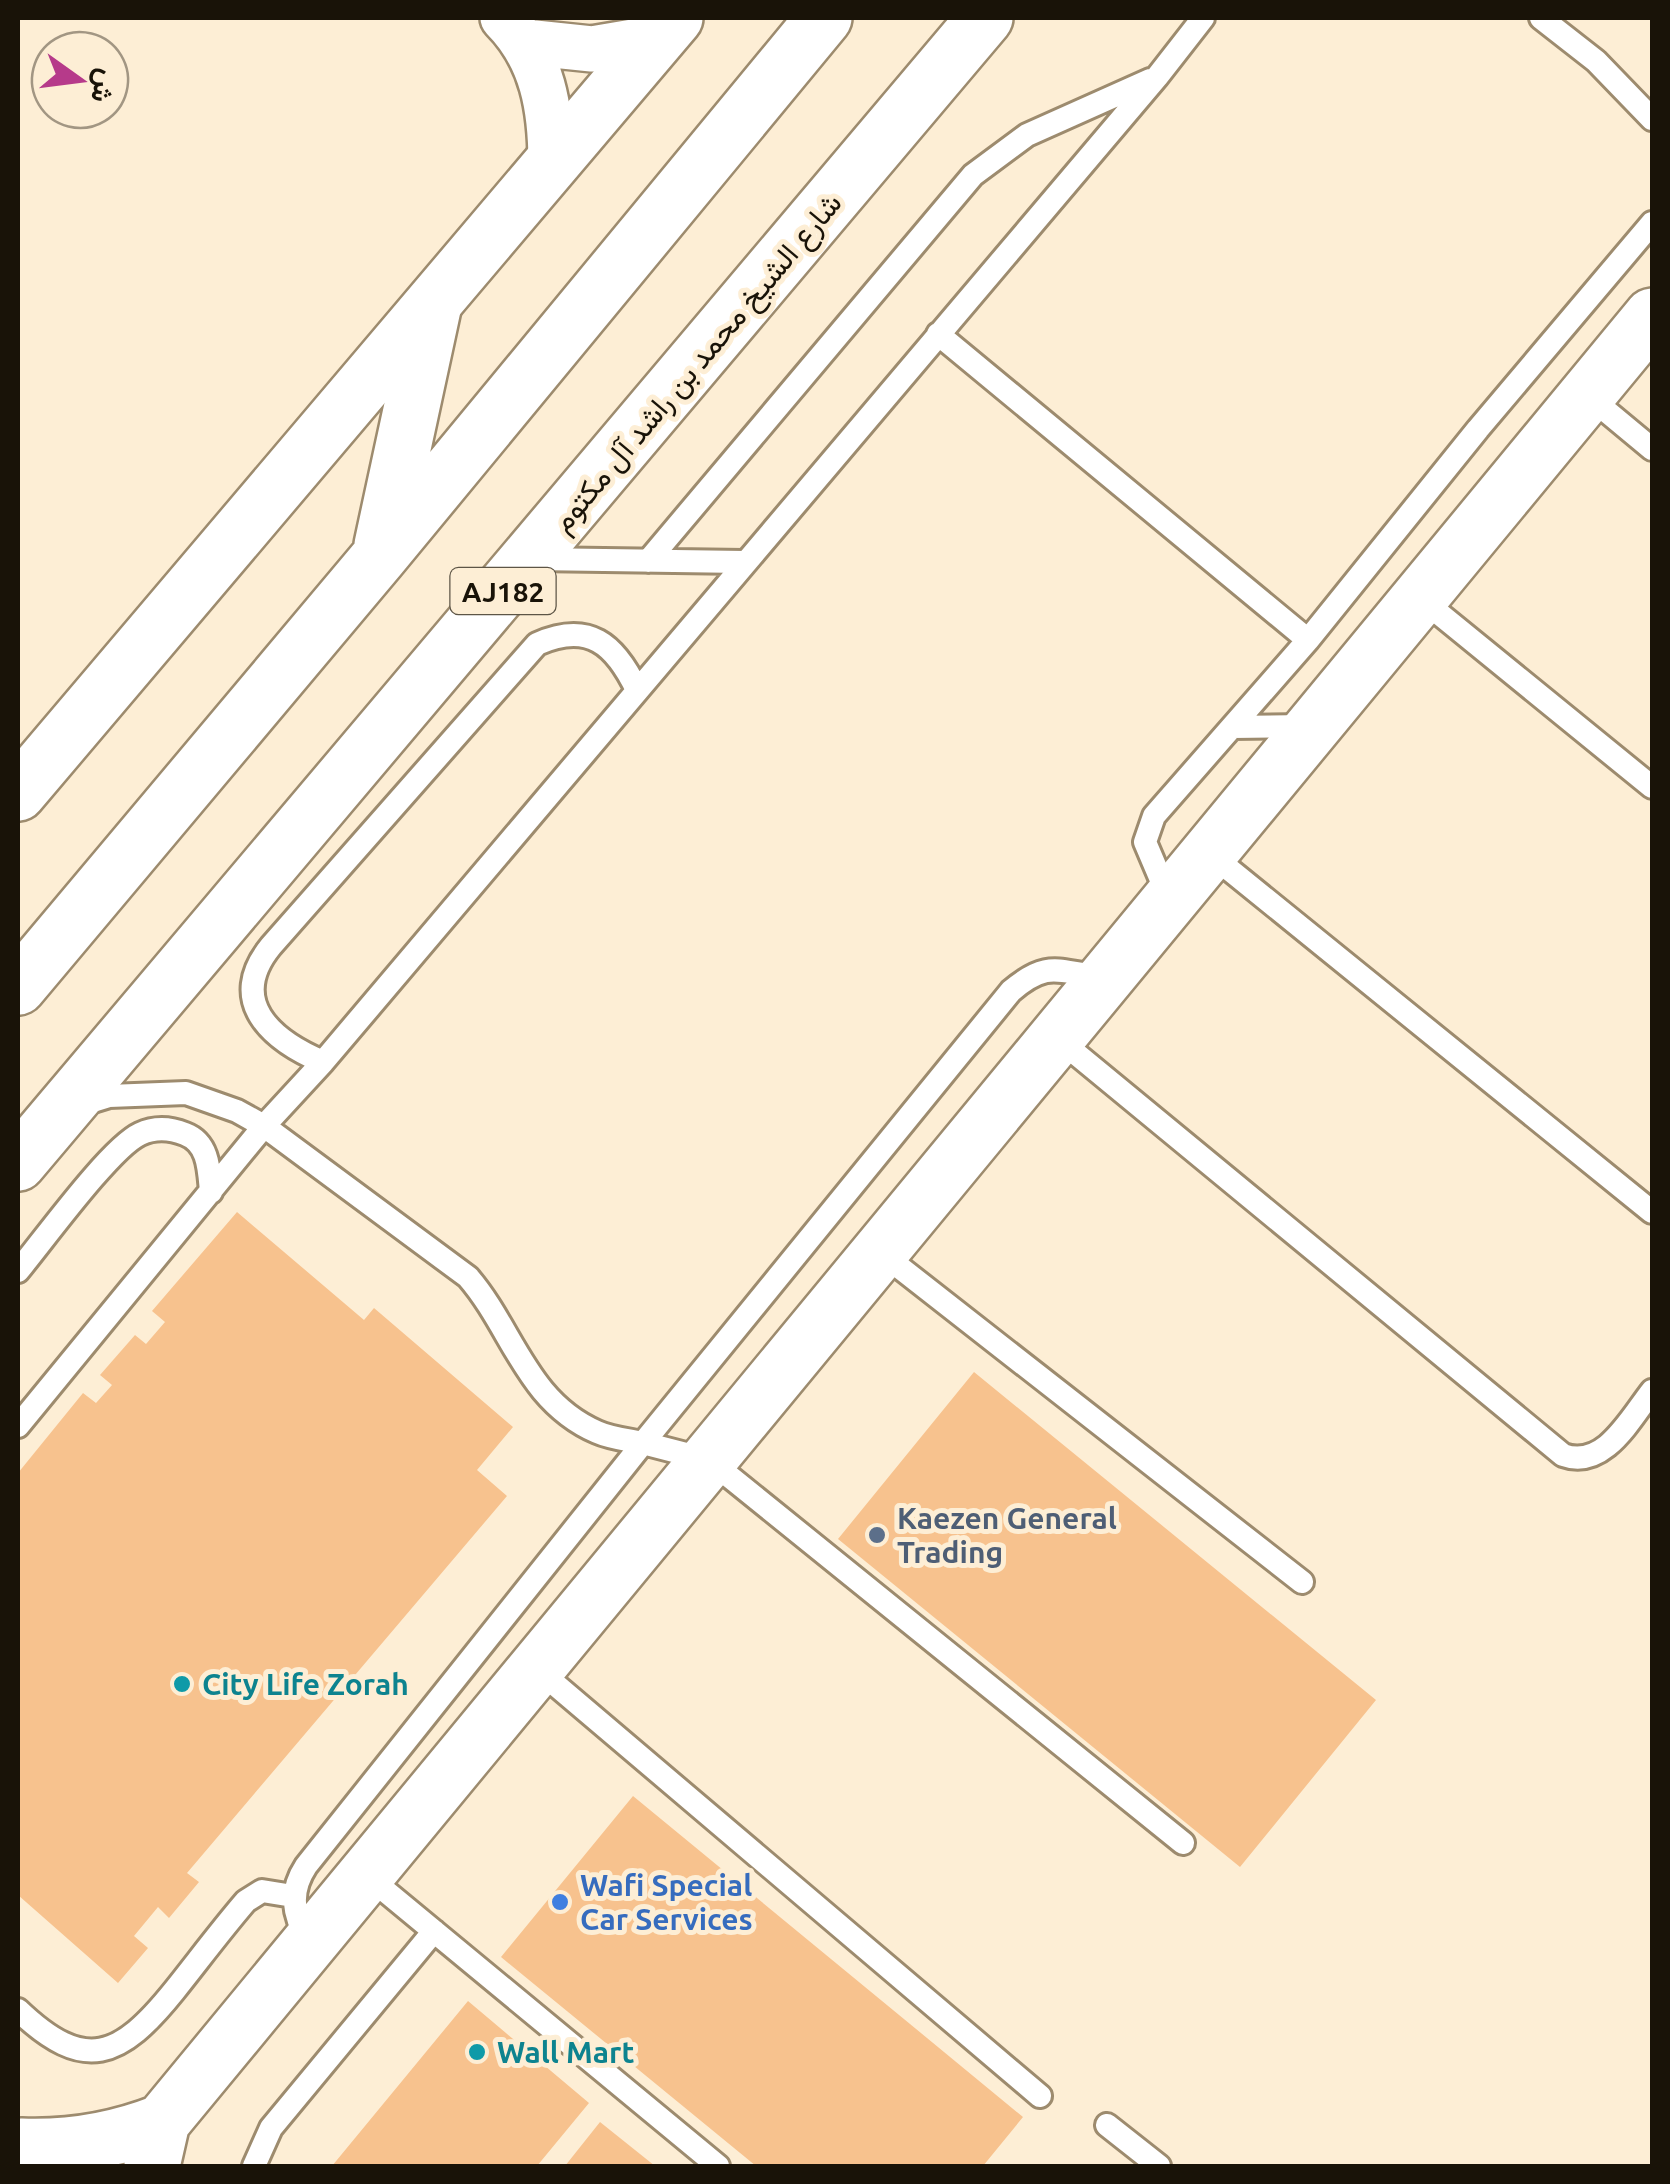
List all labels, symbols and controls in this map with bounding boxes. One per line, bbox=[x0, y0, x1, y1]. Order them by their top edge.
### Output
north arrow bbox=[30, 30, 130, 130]
text: ش bbox=[84, 66, 124, 106]
street label: شارع الشيخ محمد بن راشد آل مكتوم bbox=[544, 186, 851, 541]
road number: AJ182 bbox=[450, 568, 556, 614]
place label: Kaezen General Trading bbox=[897, 1501, 1117, 1569]
marker: Kaezen General Trading bbox=[866, 1524, 888, 1546]
place label: City Life Zorah bbox=[202, 1667, 409, 1701]
marker: City Life Zorah bbox=[171, 1673, 193, 1695]
place label: Wafi Special Car Services bbox=[580, 1868, 753, 1936]
marker: Wafi Special Car Services bbox=[549, 1891, 571, 1913]
place label: Wall Mart bbox=[497, 2035, 634, 2069]
marker: Wall Mart bbox=[466, 2041, 488, 2063]

